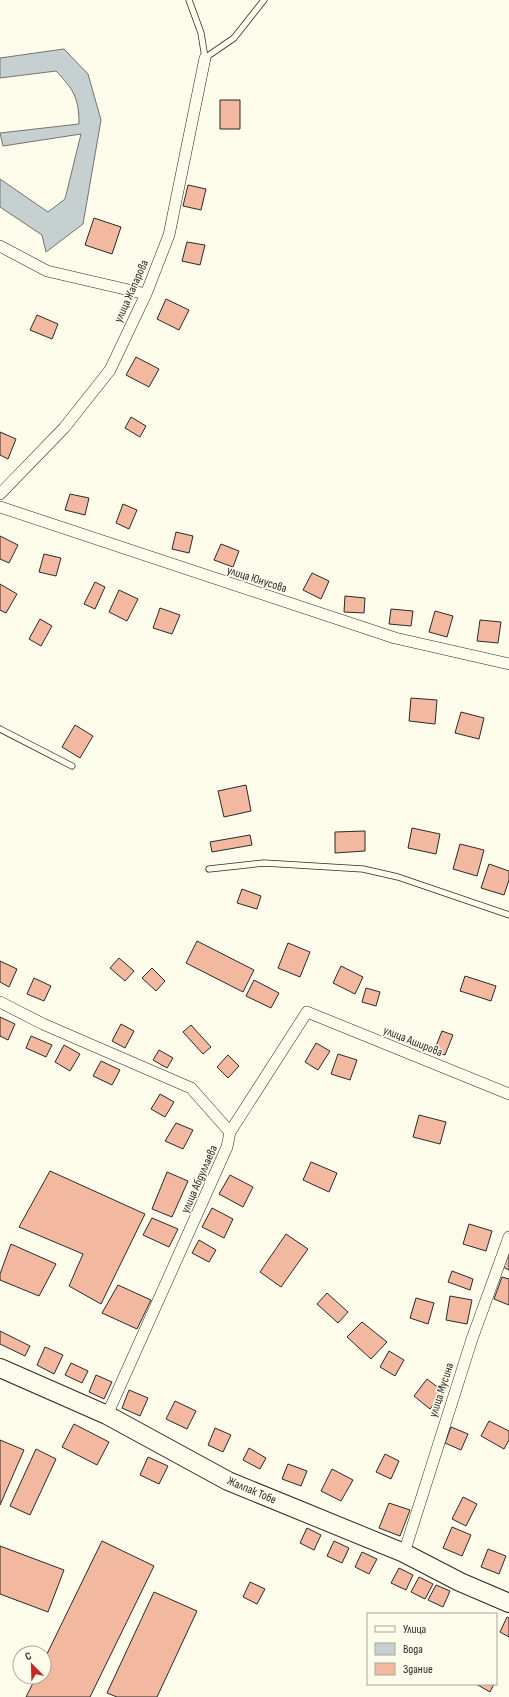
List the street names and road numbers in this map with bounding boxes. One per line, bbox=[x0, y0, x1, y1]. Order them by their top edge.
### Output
street label: улица Жапарова bbox=[111, 257, 152, 325]
street label: улица Юнусова bbox=[225, 563, 289, 596]
street label: улица Аширова bbox=[381, 1023, 445, 1060]
street label: улица Абдуллаева bbox=[178, 1143, 221, 1215]
street label: улица Мусина bbox=[426, 1361, 457, 1419]
street label: Жалпак Тобе bbox=[225, 1473, 279, 1508]

